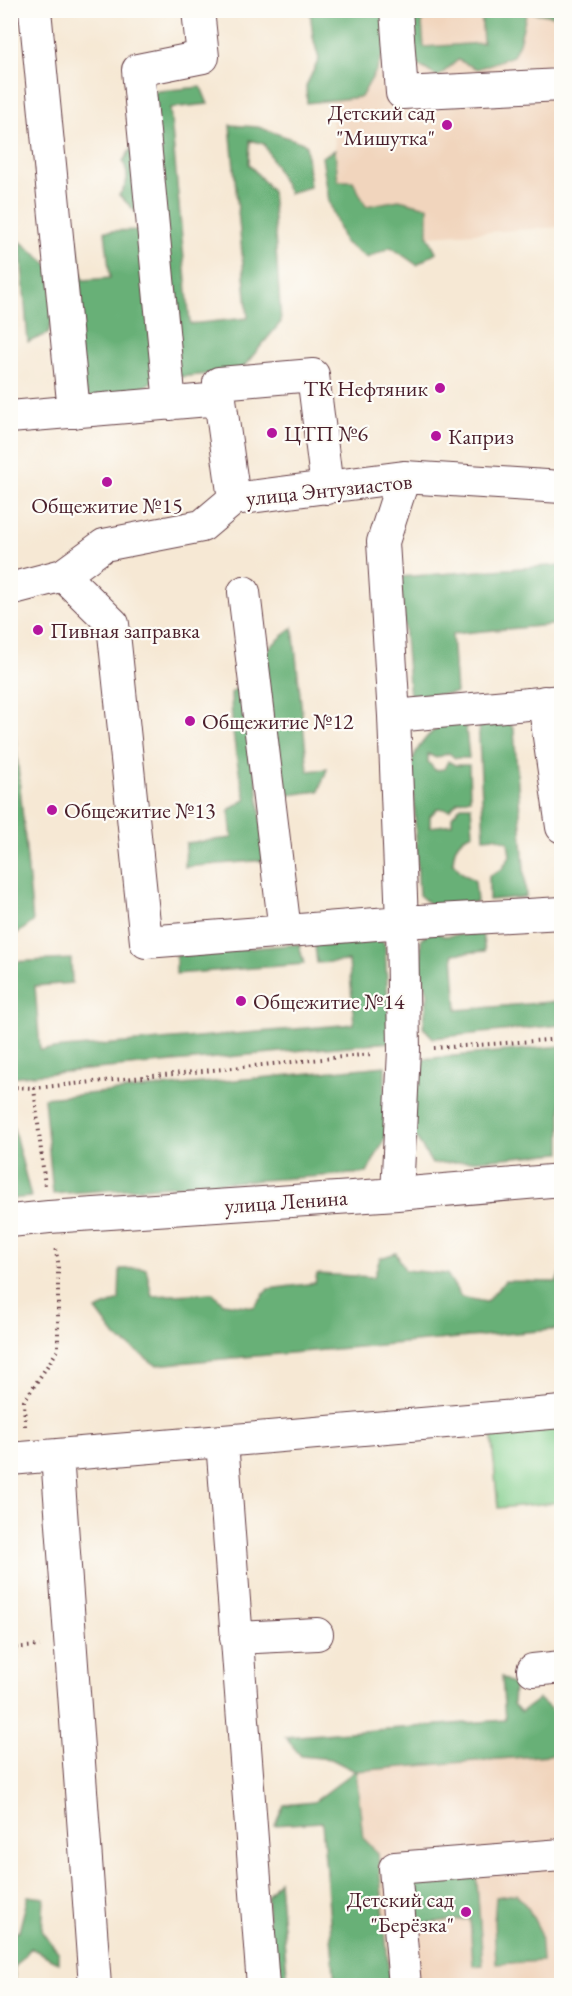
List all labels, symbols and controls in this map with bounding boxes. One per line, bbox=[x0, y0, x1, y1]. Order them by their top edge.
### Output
place label: Детский сад "Мишутка" bbox=[328, 98, 435, 152]
marker: Детский сад "Мишутка" bbox=[440, 118, 454, 132]
place label: ТК Нефтяник bbox=[303, 374, 428, 403]
marker: ТК Нефтяник bbox=[433, 381, 447, 395]
place label: ЦТП №6 bbox=[284, 419, 369, 448]
place label: Каприз bbox=[448, 422, 514, 451]
marker: ЦТП №6 bbox=[265, 426, 279, 440]
marker: Каприз bbox=[429, 429, 443, 443]
street label: улица Энтузиастов bbox=[245, 466, 414, 513]
marker: Общежитие №15 bbox=[100, 475, 114, 489]
place label: Общежитие №15 bbox=[31, 491, 183, 520]
place label: Пивная заправка bbox=[50, 616, 200, 645]
marker: Пивная заправка bbox=[31, 623, 45, 637]
place label: Общежитие №12 bbox=[202, 707, 354, 736]
marker: Общежитие №12 bbox=[183, 714, 197, 728]
place label: Общежитие №13 bbox=[64, 796, 216, 825]
marker: Общежитие №13 bbox=[45, 803, 59, 817]
place label: Общежитие №14 bbox=[253, 987, 405, 1016]
marker: Общежитие №14 bbox=[234, 994, 248, 1008]
street label: улица Ленина bbox=[224, 1183, 349, 1220]
place label: Детский сад "Берёзка" bbox=[347, 1885, 454, 1939]
marker: Детский сад "Берёзка" bbox=[459, 1905, 473, 1919]

